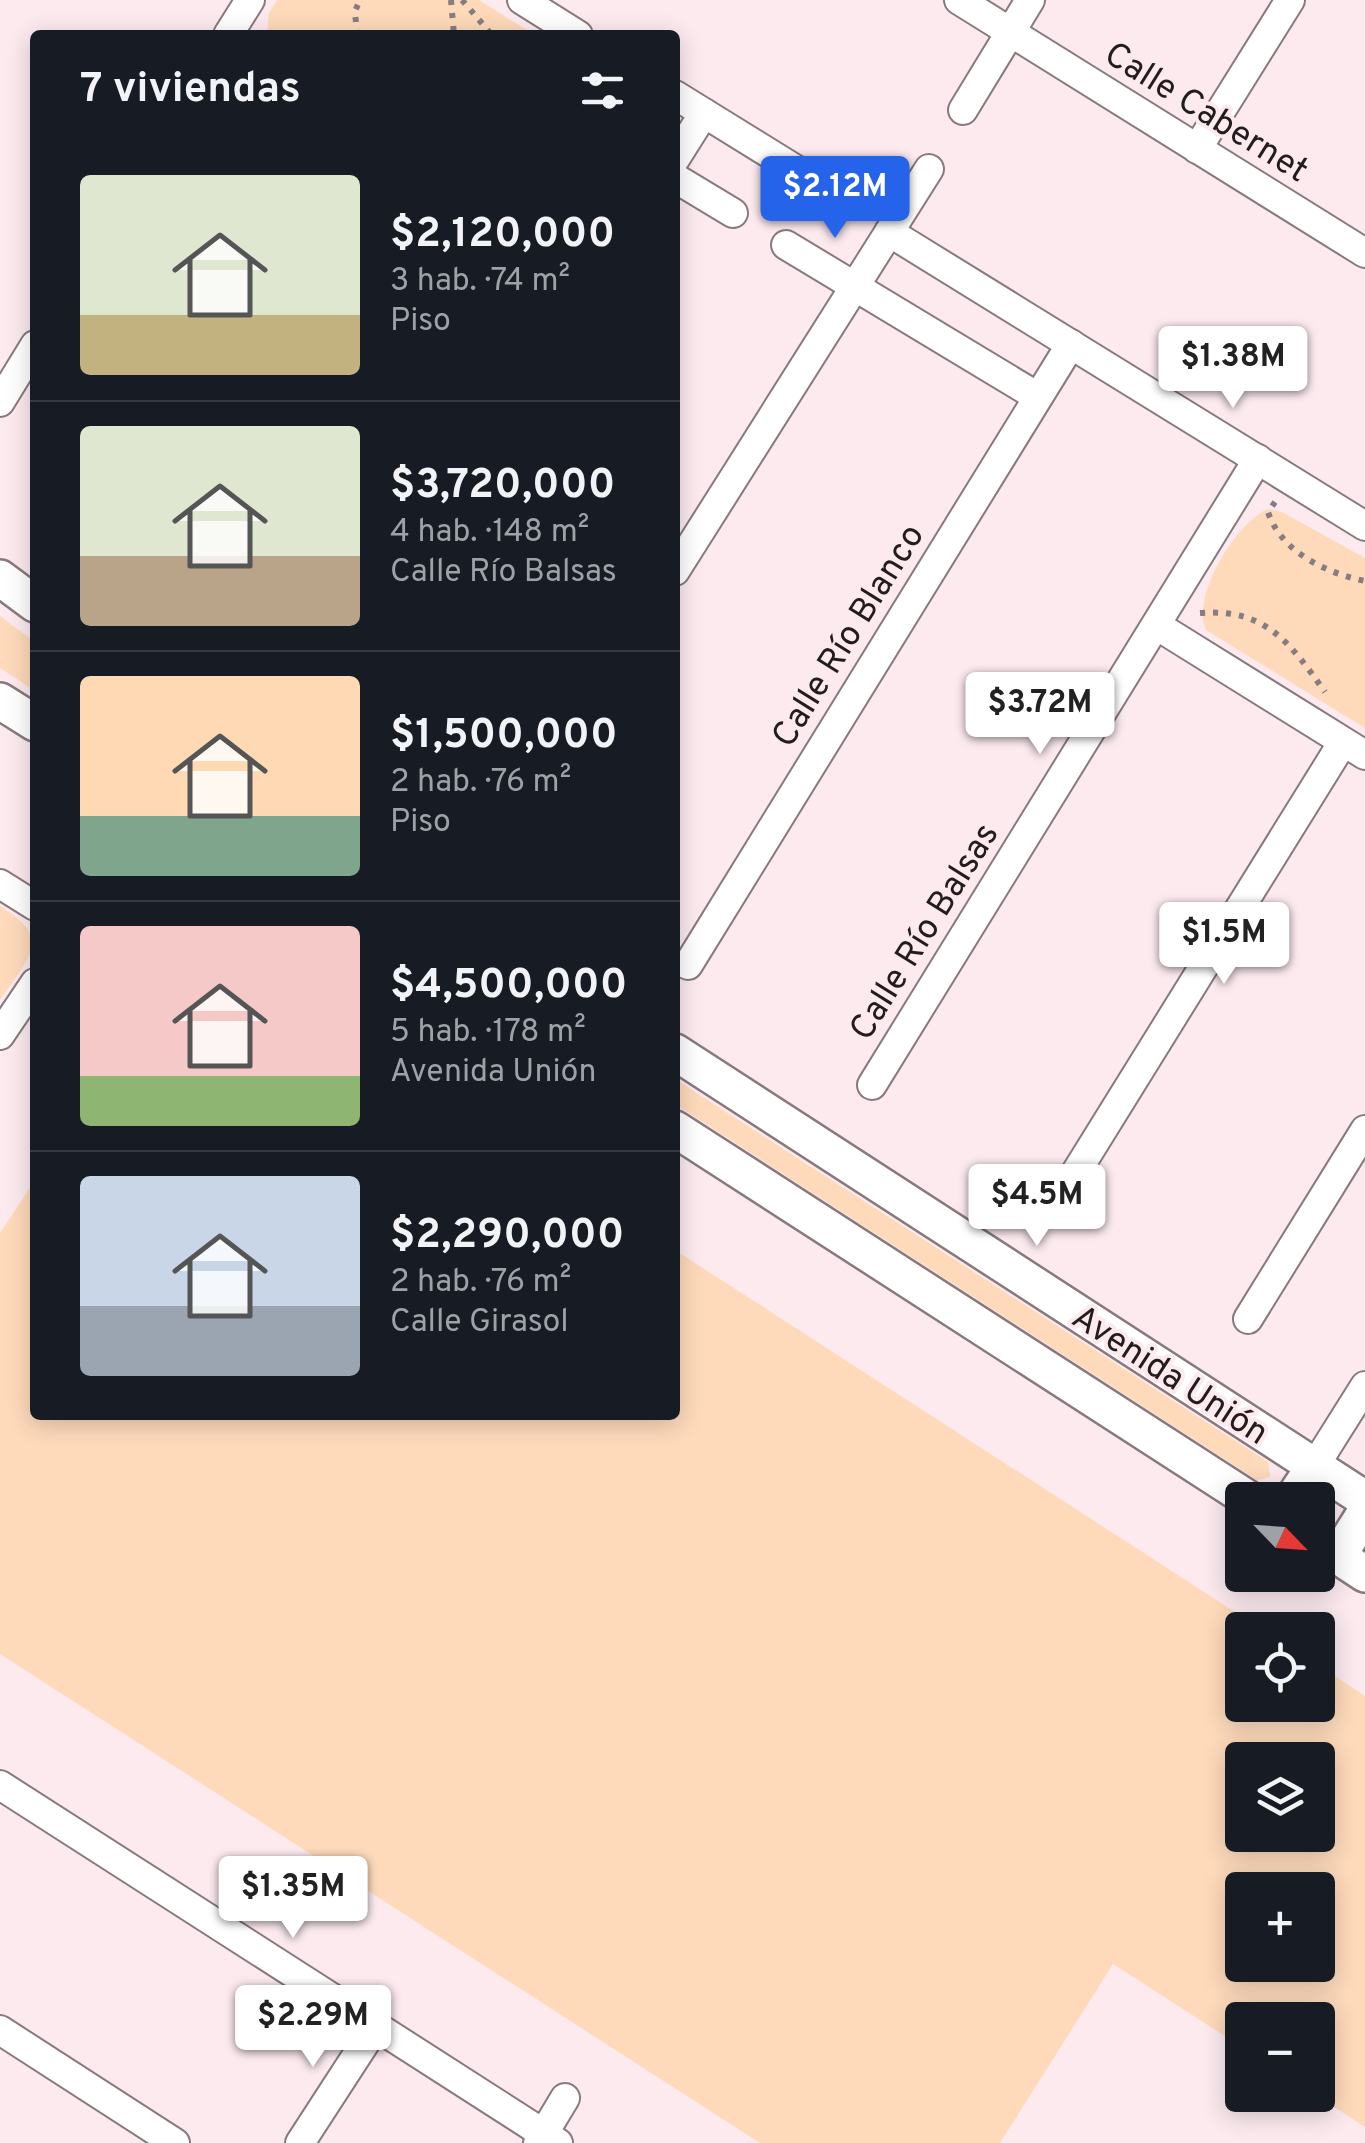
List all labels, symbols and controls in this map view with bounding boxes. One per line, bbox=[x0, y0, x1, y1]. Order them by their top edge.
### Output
street label: Calle Cabernet bbox=[1095, 33, 1316, 194]
icon: filters bbox=[575, 63, 630, 118]
text: 7 viviendas bbox=[80, 64, 301, 117]
pin: $2.12M bbox=[754, 156, 916, 241]
text: $2.12M bbox=[783, 168, 887, 208]
text: $2,120,000 bbox=[390, 209, 615, 262]
icon: home bbox=[160, 215, 280, 335]
text: 3 hab. · 74 m² bbox=[390, 262, 570, 302]
text: Piso bbox=[390, 302, 451, 342]
pin: $1.38M bbox=[1152, 326, 1314, 411]
text: $1.38M bbox=[1180, 338, 1286, 378]
text: $3,720,000 bbox=[390, 460, 615, 513]
icon: home bbox=[160, 466, 280, 586]
text: 4 hab. · 148 m² bbox=[390, 513, 589, 553]
street label: Calle Río Blanco bbox=[763, 517, 936, 756]
text: Calle Río Balsas bbox=[390, 553, 617, 593]
pin: $3.72M bbox=[959, 672, 1121, 757]
text: $3.72M bbox=[988, 684, 1092, 724]
text: $1,500,000 bbox=[390, 710, 618, 763]
icon: home bbox=[160, 716, 280, 836]
text: 2 hab. · 76 m² bbox=[390, 763, 571, 803]
text: Piso bbox=[390, 803, 451, 843]
street label: Calle Río Balsas bbox=[841, 816, 1010, 1049]
pin: $1.5M bbox=[1154, 902, 1294, 987]
text: $1.5M bbox=[1181, 914, 1267, 954]
text: $4,500,000 bbox=[390, 960, 627, 1013]
icon: home bbox=[160, 966, 280, 1086]
text: 5 hab. · 178 m² bbox=[390, 1013, 586, 1053]
text: Avenida Unión bbox=[390, 1053, 596, 1093]
pin: $4.5M bbox=[967, 1164, 1107, 1249]
text: $4.5M bbox=[990, 1176, 1084, 1216]
text: $2,290,000 bbox=[390, 1210, 624, 1263]
icon: home bbox=[160, 1216, 280, 1336]
text: 2 hab. · 76 m² bbox=[390, 1263, 571, 1303]
street label: Avenida Unión bbox=[1063, 1297, 1276, 1456]
text: Calle Girasol bbox=[390, 1303, 569, 1343]
north arrow bbox=[1225, 1482, 1335, 1592]
map controls bbox=[1225, 1482, 1335, 2112]
button: locate bbox=[1225, 1612, 1335, 1722]
button: layers bbox=[1225, 1742, 1335, 1852]
pin: $1.35M bbox=[212, 1856, 374, 1941]
text: $1.35M bbox=[241, 1868, 345, 1908]
button: + bbox=[1225, 1872, 1335, 1982]
pin: $2.29M bbox=[232, 1985, 394, 2070]
text: $2.29M bbox=[257, 1997, 369, 2037]
button: − bbox=[1225, 2002, 1335, 2112]

